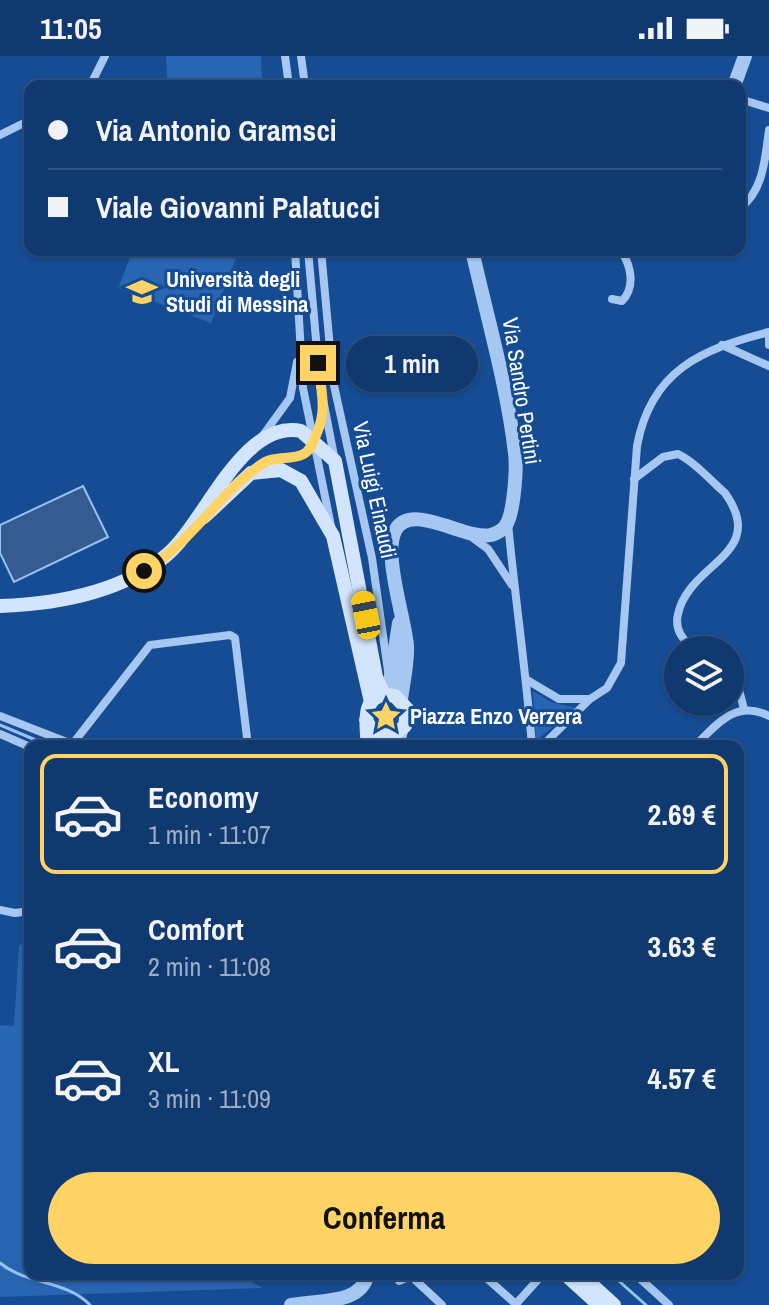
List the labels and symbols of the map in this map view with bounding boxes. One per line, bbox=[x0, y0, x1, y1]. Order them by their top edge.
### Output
place label: Università degli Studi di Messina bbox=[166, 264, 308, 319]
school or university icon: Università degli Studi di Messina bbox=[125, 275, 159, 309]
street label: Via Sandro Pertini bbox=[496, 315, 548, 467]
callout: 1 min bbox=[346, 335, 478, 391]
route end bbox=[300, 345, 336, 381]
street label: Via Luigi Einaudi bbox=[346, 419, 404, 561]
route start bbox=[126, 553, 162, 589]
car bbox=[350, 589, 382, 641]
place icon: Piazza Enzo Verzera bbox=[369, 699, 403, 733]
place label: Piazza Enzo Verzera bbox=[410, 701, 582, 731]

